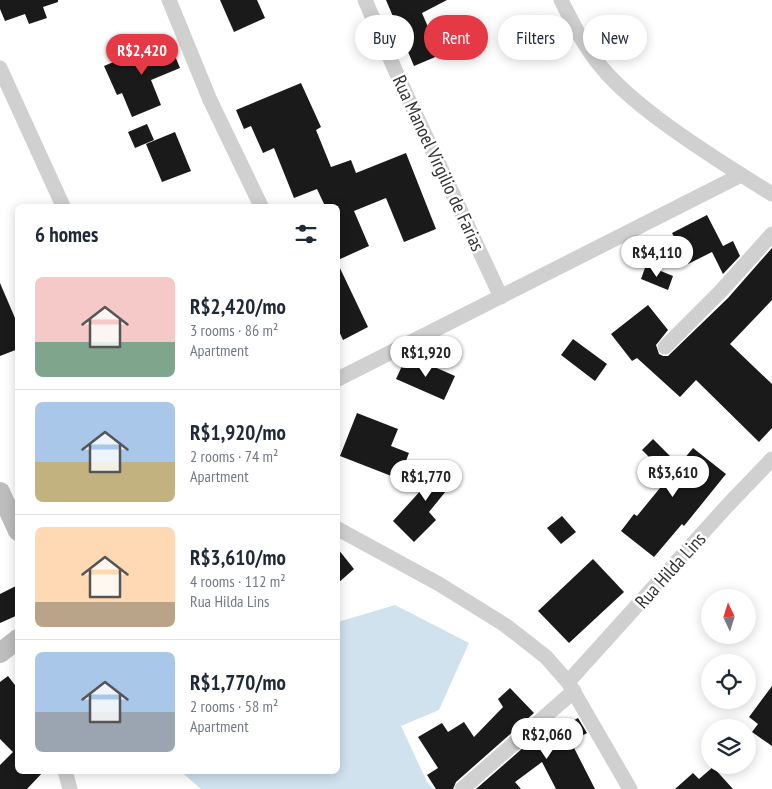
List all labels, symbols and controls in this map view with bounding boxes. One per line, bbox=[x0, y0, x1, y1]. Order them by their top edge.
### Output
chip: Buy bbox=[355, 15, 414, 60]
chip: Rent bbox=[424, 15, 488, 60]
chip: Filters bbox=[498, 15, 573, 60]
chip: New bbox=[583, 15, 647, 60]
pin: R$2,420 bbox=[96, 34, 188, 76]
text: R$2,420 bbox=[117, 40, 167, 60]
street label: Rua Manoel Virgilio de Farias bbox=[388, 71, 490, 255]
icon: filters bbox=[292, 220, 320, 248]
text: 6 homes bbox=[35, 221, 98, 248]
pin: R$4,110 bbox=[611, 236, 703, 278]
text: R$4,110 bbox=[632, 242, 682, 262]
text: R$2,420/mo bbox=[190, 293, 286, 320]
icon: home bbox=[75, 297, 135, 357]
text: 3 rooms · 86 m² bbox=[190, 320, 278, 340]
pin: R$1,920 bbox=[380, 336, 472, 378]
text: Apartment bbox=[190, 340, 249, 360]
text: R$1,920 bbox=[401, 342, 451, 362]
text: R$1,920/mo bbox=[190, 419, 286, 446]
icon: home bbox=[75, 422, 135, 482]
text: 2 rooms · 74 m² bbox=[190, 446, 278, 466]
pin: R$3,610 bbox=[627, 456, 719, 498]
pin: R$1,770 bbox=[380, 460, 472, 502]
text: R$3,610 bbox=[648, 462, 698, 482]
text: Apartment bbox=[190, 466, 249, 486]
text: R$1,770 bbox=[401, 466, 451, 486]
street label: Rua Hilda Lins bbox=[630, 527, 710, 613]
text: R$3,610/mo bbox=[190, 544, 286, 571]
icon: home bbox=[75, 547, 135, 607]
text: 4 rooms · 112 m² bbox=[190, 571, 286, 591]
north arrow bbox=[701, 589, 756, 644]
map controls bbox=[701, 589, 756, 774]
text: Rua Hilda Lins bbox=[190, 591, 269, 611]
button: locate bbox=[701, 654, 756, 709]
text: R$1,770/mo bbox=[190, 669, 286, 696]
icon: home bbox=[75, 672, 135, 732]
text: 2 rooms · 58 m² bbox=[190, 696, 278, 716]
text: Apartment bbox=[190, 716, 249, 736]
pin: R$2,060 bbox=[501, 718, 593, 760]
button: layers bbox=[701, 719, 756, 774]
text: R$2,060 bbox=[522, 724, 572, 744]

